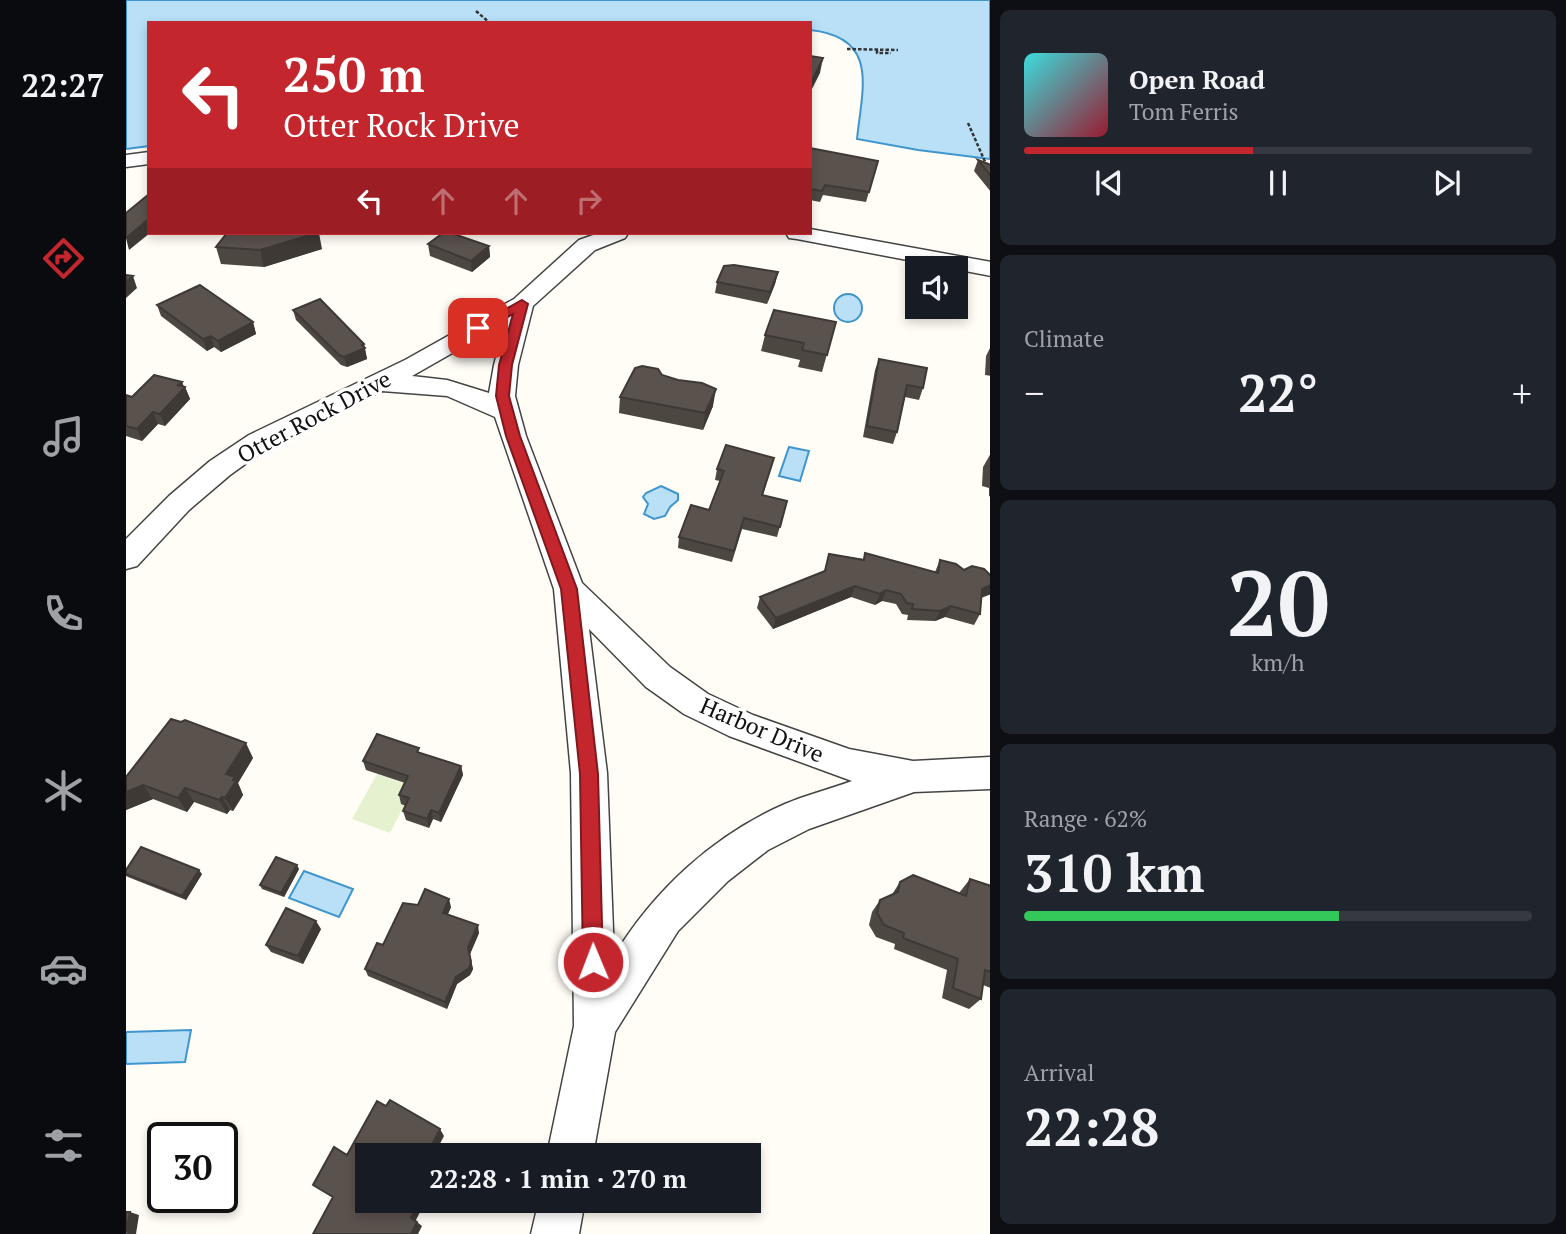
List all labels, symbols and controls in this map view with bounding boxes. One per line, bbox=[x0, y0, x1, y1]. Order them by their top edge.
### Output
text: 250 m bbox=[283, 41, 425, 106]
icon: left bbox=[168, 49, 259, 140]
text: Open Road bbox=[1129, 62, 1265, 96]
text: 22:27 bbox=[21, 64, 105, 106]
text: Tom Ferris bbox=[1129, 96, 1239, 127]
text: Otter Rock Drive bbox=[283, 104, 520, 146]
icon: previous bbox=[1090, 164, 1128, 202]
icon: pause bbox=[1259, 164, 1297, 202]
icon: next bbox=[1428, 164, 1466, 202]
icon: left bbox=[351, 182, 389, 220]
icon: ahead bbox=[424, 182, 462, 220]
icon: ahead bbox=[497, 182, 535, 220]
icon: right bbox=[570, 182, 608, 220]
icon: directions bbox=[39, 234, 88, 283]
map controls bbox=[905, 256, 968, 319]
button: sound bbox=[905, 256, 968, 319]
pin bbox=[448, 298, 508, 358]
icon: arrive bbox=[459, 309, 497, 347]
text: Climate bbox=[1024, 323, 1104, 354]
text: 22° bbox=[1238, 358, 1318, 427]
street label: Otter Rock Drive bbox=[231, 363, 396, 470]
text: − bbox=[1024, 368, 1044, 418]
text: + bbox=[1512, 368, 1532, 418]
icon: music bbox=[39, 412, 88, 461]
text: 20 bbox=[1227, 541, 1329, 662]
icon: phone bbox=[39, 589, 88, 638]
text: km/h bbox=[1251, 647, 1305, 678]
street label: Harbor Drive bbox=[696, 690, 829, 770]
icon: climate bbox=[39, 766, 88, 815]
text: Range · 62% bbox=[1024, 803, 1147, 834]
text: 310 km bbox=[1024, 838, 1205, 907]
position arrow bbox=[556, 925, 630, 999]
icon: car bbox=[39, 944, 88, 993]
text: Arrival bbox=[1024, 1057, 1095, 1088]
text: 22:28 bbox=[1024, 1092, 1159, 1161]
icon: filters bbox=[39, 1121, 88, 1170]
speed limit sign: 30 bbox=[147, 1122, 238, 1213]
text: 22:28 · 1 min · 270 m bbox=[429, 1161, 687, 1195]

